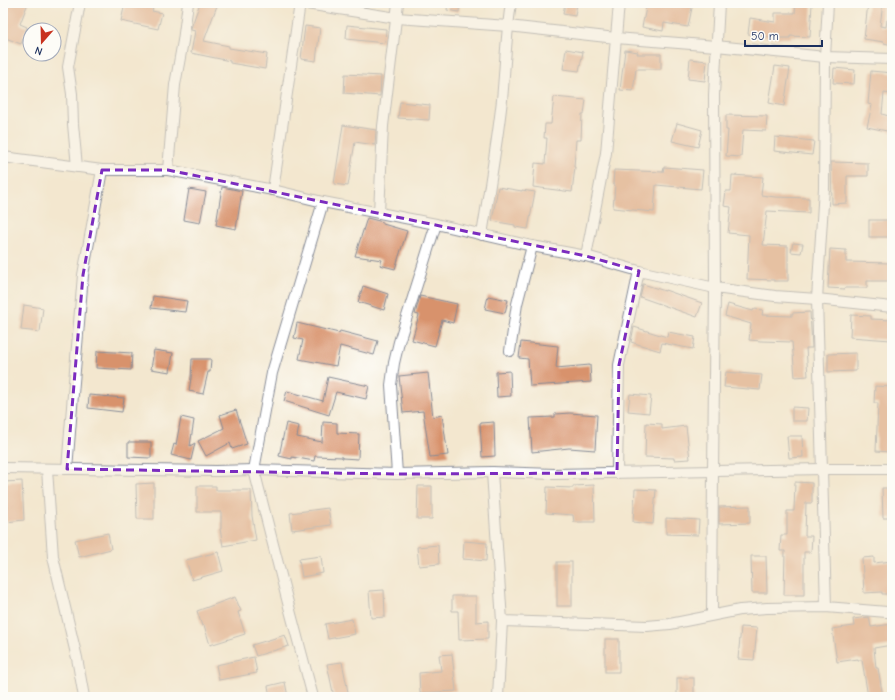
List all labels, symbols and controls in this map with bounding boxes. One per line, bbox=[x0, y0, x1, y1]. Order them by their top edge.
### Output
north arrow bbox=[22, 22, 62, 62]
scale bar bbox=[745, 22, 822, 48]
text: 50 m bbox=[751, 29, 779, 43]
text: N bbox=[33, 44, 44, 58]

